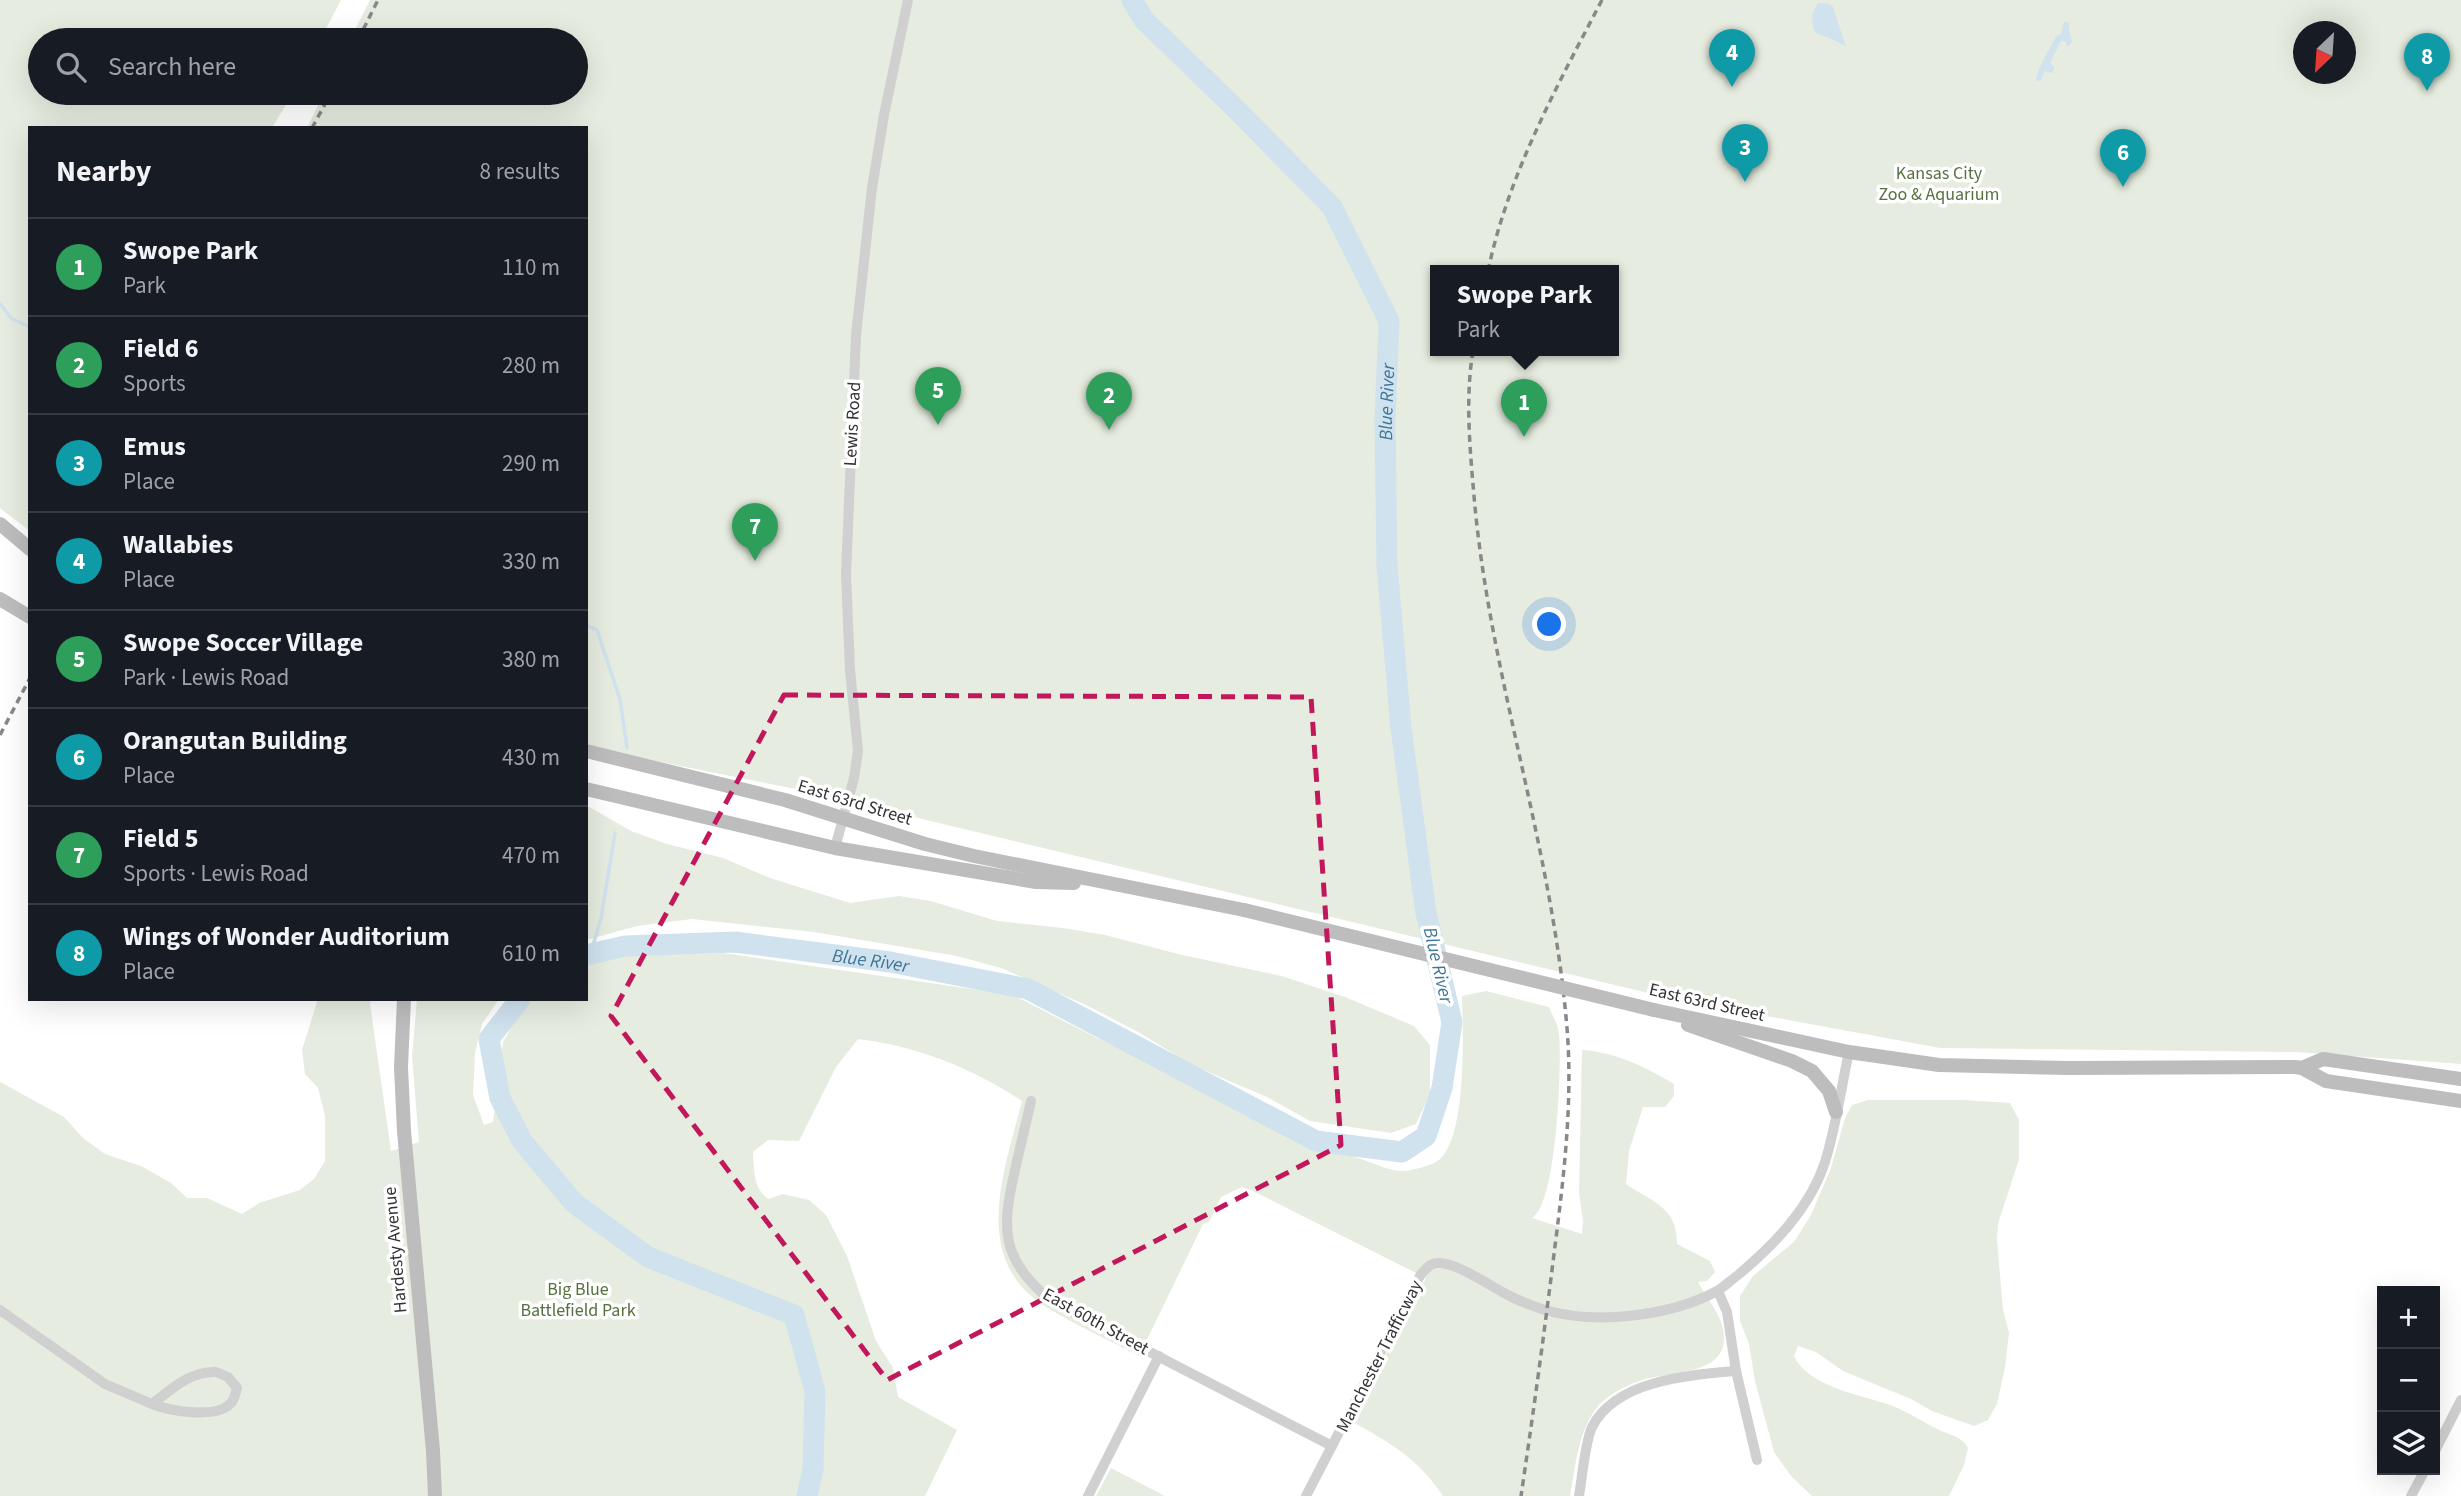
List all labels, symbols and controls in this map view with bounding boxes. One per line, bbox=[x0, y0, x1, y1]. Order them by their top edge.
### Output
north arrow bbox=[2293, 21, 2356, 84]
search box bbox=[28, 28, 588, 105]
pin: 4 bbox=[1709, 29, 1755, 87]
pin: 8 bbox=[2404, 33, 2450, 91]
icon: search bbox=[52, 48, 90, 86]
text: Search here bbox=[108, 48, 236, 85]
pin: 3 bbox=[1722, 124, 1768, 182]
pin: 6 bbox=[2100, 129, 2146, 187]
text: Nearby bbox=[56, 150, 151, 193]
text: 8 results bbox=[480, 155, 560, 188]
park label: Kansas City Zoo & Aquarium bbox=[1878, 161, 2000, 207]
text: Swope Park bbox=[123, 232, 258, 269]
text: 1 bbox=[73, 251, 85, 284]
text: 110 m bbox=[502, 251, 560, 284]
popup bbox=[1430, 265, 1619, 356]
text: Park bbox=[123, 269, 166, 302]
text: Swope Park bbox=[1457, 276, 1592, 313]
text: Park bbox=[1457, 313, 1500, 346]
text: Field 6 bbox=[123, 330, 199, 367]
text: 2 bbox=[73, 349, 85, 382]
text: 280 m bbox=[502, 349, 560, 382]
water label: Blue River bbox=[1373, 361, 1402, 441]
text: Sports bbox=[123, 367, 186, 400]
pin: 5 bbox=[915, 367, 961, 425]
pin: 2 bbox=[1086, 372, 1132, 430]
pin: 1 bbox=[1501, 379, 1547, 437]
street label: Lewis Road bbox=[838, 381, 867, 467]
text: Emus bbox=[123, 428, 186, 465]
text: 3 bbox=[73, 447, 85, 480]
text: 290 m bbox=[502, 447, 560, 480]
text: Place bbox=[123, 465, 175, 498]
pin: 7 bbox=[732, 503, 778, 561]
text: Wallabies bbox=[123, 526, 233, 563]
text: 4 bbox=[73, 545, 85, 578]
text: 330 m bbox=[502, 545, 560, 578]
text: Place bbox=[123, 563, 175, 596]
your location bbox=[1532, 607, 1566, 641]
text: Swope Soccer Village bbox=[123, 624, 363, 661]
text: 5 bbox=[73, 643, 85, 676]
text: 380 m bbox=[502, 643, 560, 676]
text: Park · Lewis Road bbox=[123, 661, 289, 694]
text: Orangutan Building bbox=[123, 722, 347, 759]
text: 6 bbox=[73, 741, 85, 774]
text: 430 m bbox=[502, 741, 560, 774]
text: Place bbox=[123, 759, 175, 792]
street label: East 63rd Street bbox=[795, 773, 915, 832]
text: Field 5 bbox=[123, 820, 199, 857]
text: 7 bbox=[73, 839, 85, 872]
text: 470 m bbox=[502, 839, 560, 872]
text: Sports · Lewis Road bbox=[123, 857, 309, 890]
text: Wings of Wonder Auditorium bbox=[123, 918, 450, 955]
water label: Blue River bbox=[1416, 925, 1460, 1008]
text: 8 bbox=[73, 937, 85, 970]
text: 610 m bbox=[502, 937, 560, 970]
water label: Blue River bbox=[830, 943, 913, 981]
text: Place bbox=[123, 955, 175, 988]
street label: East 63rd Street bbox=[1647, 977, 1767, 1028]
street label: Hardesty Avenue bbox=[378, 1186, 413, 1314]
street label: Manchester Trafficway bbox=[1330, 1275, 1429, 1437]
park label: Big Blue Battlefield Park bbox=[520, 1277, 636, 1323]
street label: East 60th Street bbox=[1038, 1282, 1153, 1361]
map controls bbox=[2377, 1286, 2440, 1475]
button: + bbox=[2377, 1286, 2440, 1349]
button: − bbox=[2377, 1349, 2440, 1412]
button: layers bbox=[2377, 1412, 2440, 1475]

